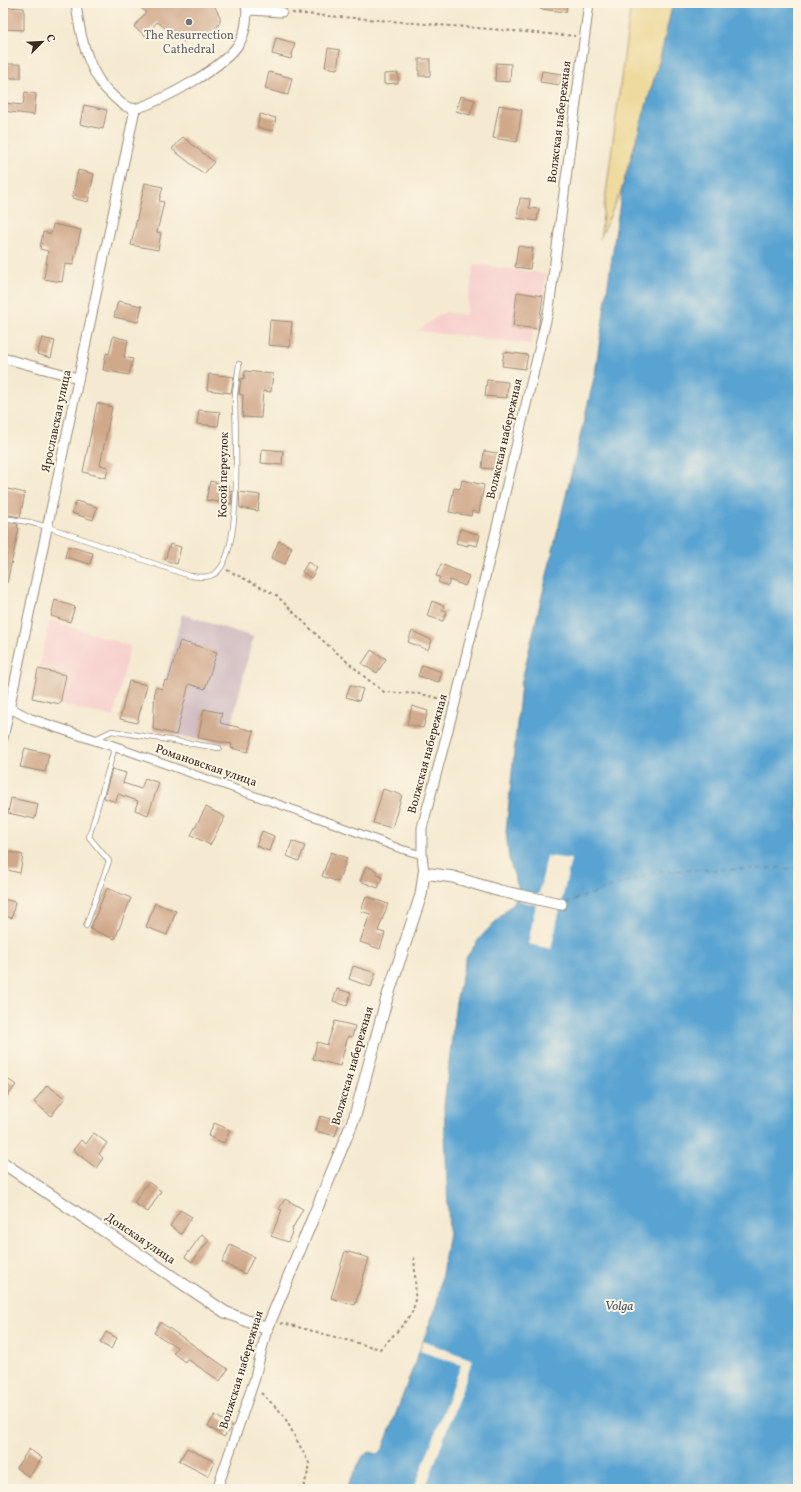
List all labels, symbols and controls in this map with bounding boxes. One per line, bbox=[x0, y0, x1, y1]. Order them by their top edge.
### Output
marker: The Resurrection Cathedral bbox=[184, 17, 194, 27]
north arrow bbox=[22, 22, 62, 62]
place label: The Resurrection Cathedral bbox=[144, 28, 234, 58]
text: С bbox=[41, 32, 58, 45]
street label: Волжская набережная bbox=[545, 60, 575, 184]
street label: Ярославская улица bbox=[38, 368, 76, 474]
street label: Волжская набережная bbox=[483, 377, 527, 501]
street label: Косой переулок bbox=[215, 431, 233, 518]
street label: Волжская набережная bbox=[404, 692, 452, 816]
street label: Романовская улица bbox=[153, 741, 259, 791]
street label: Волжская набережная bbox=[328, 1005, 378, 1127]
street label: Донская улица bbox=[102, 1209, 178, 1269]
water label: Volga bbox=[605, 1298, 633, 1316]
street label: Волжская набережная bbox=[216, 1309, 268, 1431]

